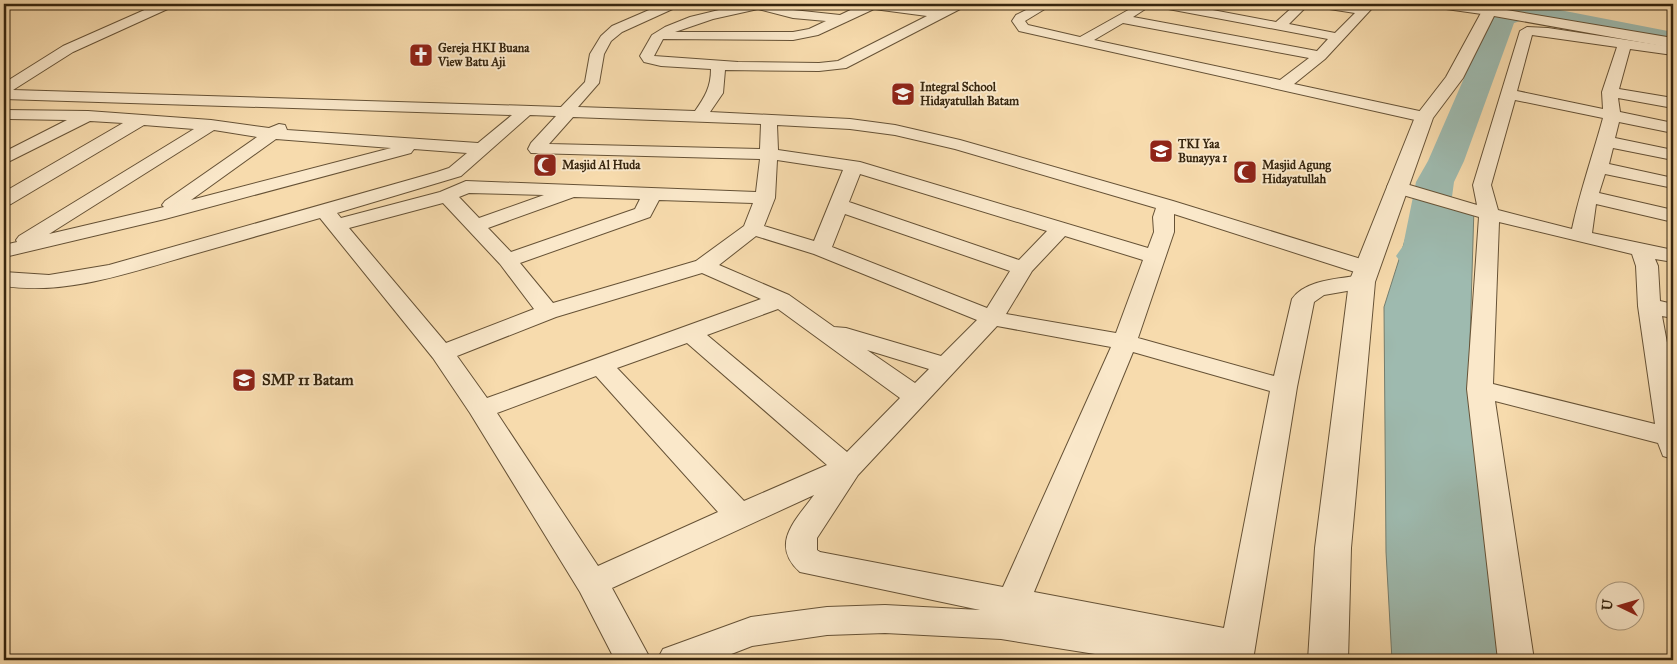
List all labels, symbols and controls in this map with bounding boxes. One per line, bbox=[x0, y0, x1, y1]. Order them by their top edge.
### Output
place label: Gereja HKI Buana View Batu Aji bbox=[437, 41, 530, 70]
church icon: Gereja HKI Buana View Batu Aji bbox=[408, 42, 434, 68]
place label: Integral School Hidayatullah Batam bbox=[920, 80, 1020, 109]
school or university icon: Integral School Hidayatullah Batam bbox=[890, 81, 916, 107]
place label: TKI Yaa Bunayya 1 bbox=[1177, 137, 1228, 166]
school or university icon: TKI Yaa Bunayya 1 bbox=[1148, 138, 1174, 164]
mosque icon: Masjid Al Huda bbox=[532, 152, 558, 178]
place label: Masjid Al Huda bbox=[562, 158, 641, 173]
place label: Masjid Agung Hidayatullah bbox=[1262, 158, 1331, 187]
mosque icon: Masjid Agung Hidayatullah bbox=[1232, 159, 1258, 185]
school or university icon: SMP 11 Batam bbox=[231, 367, 257, 393]
place label: SMP 11 Batam bbox=[262, 371, 354, 389]
north arrow bbox=[1594, 582, 1644, 632]
text: U bbox=[1599, 598, 1617, 611]

